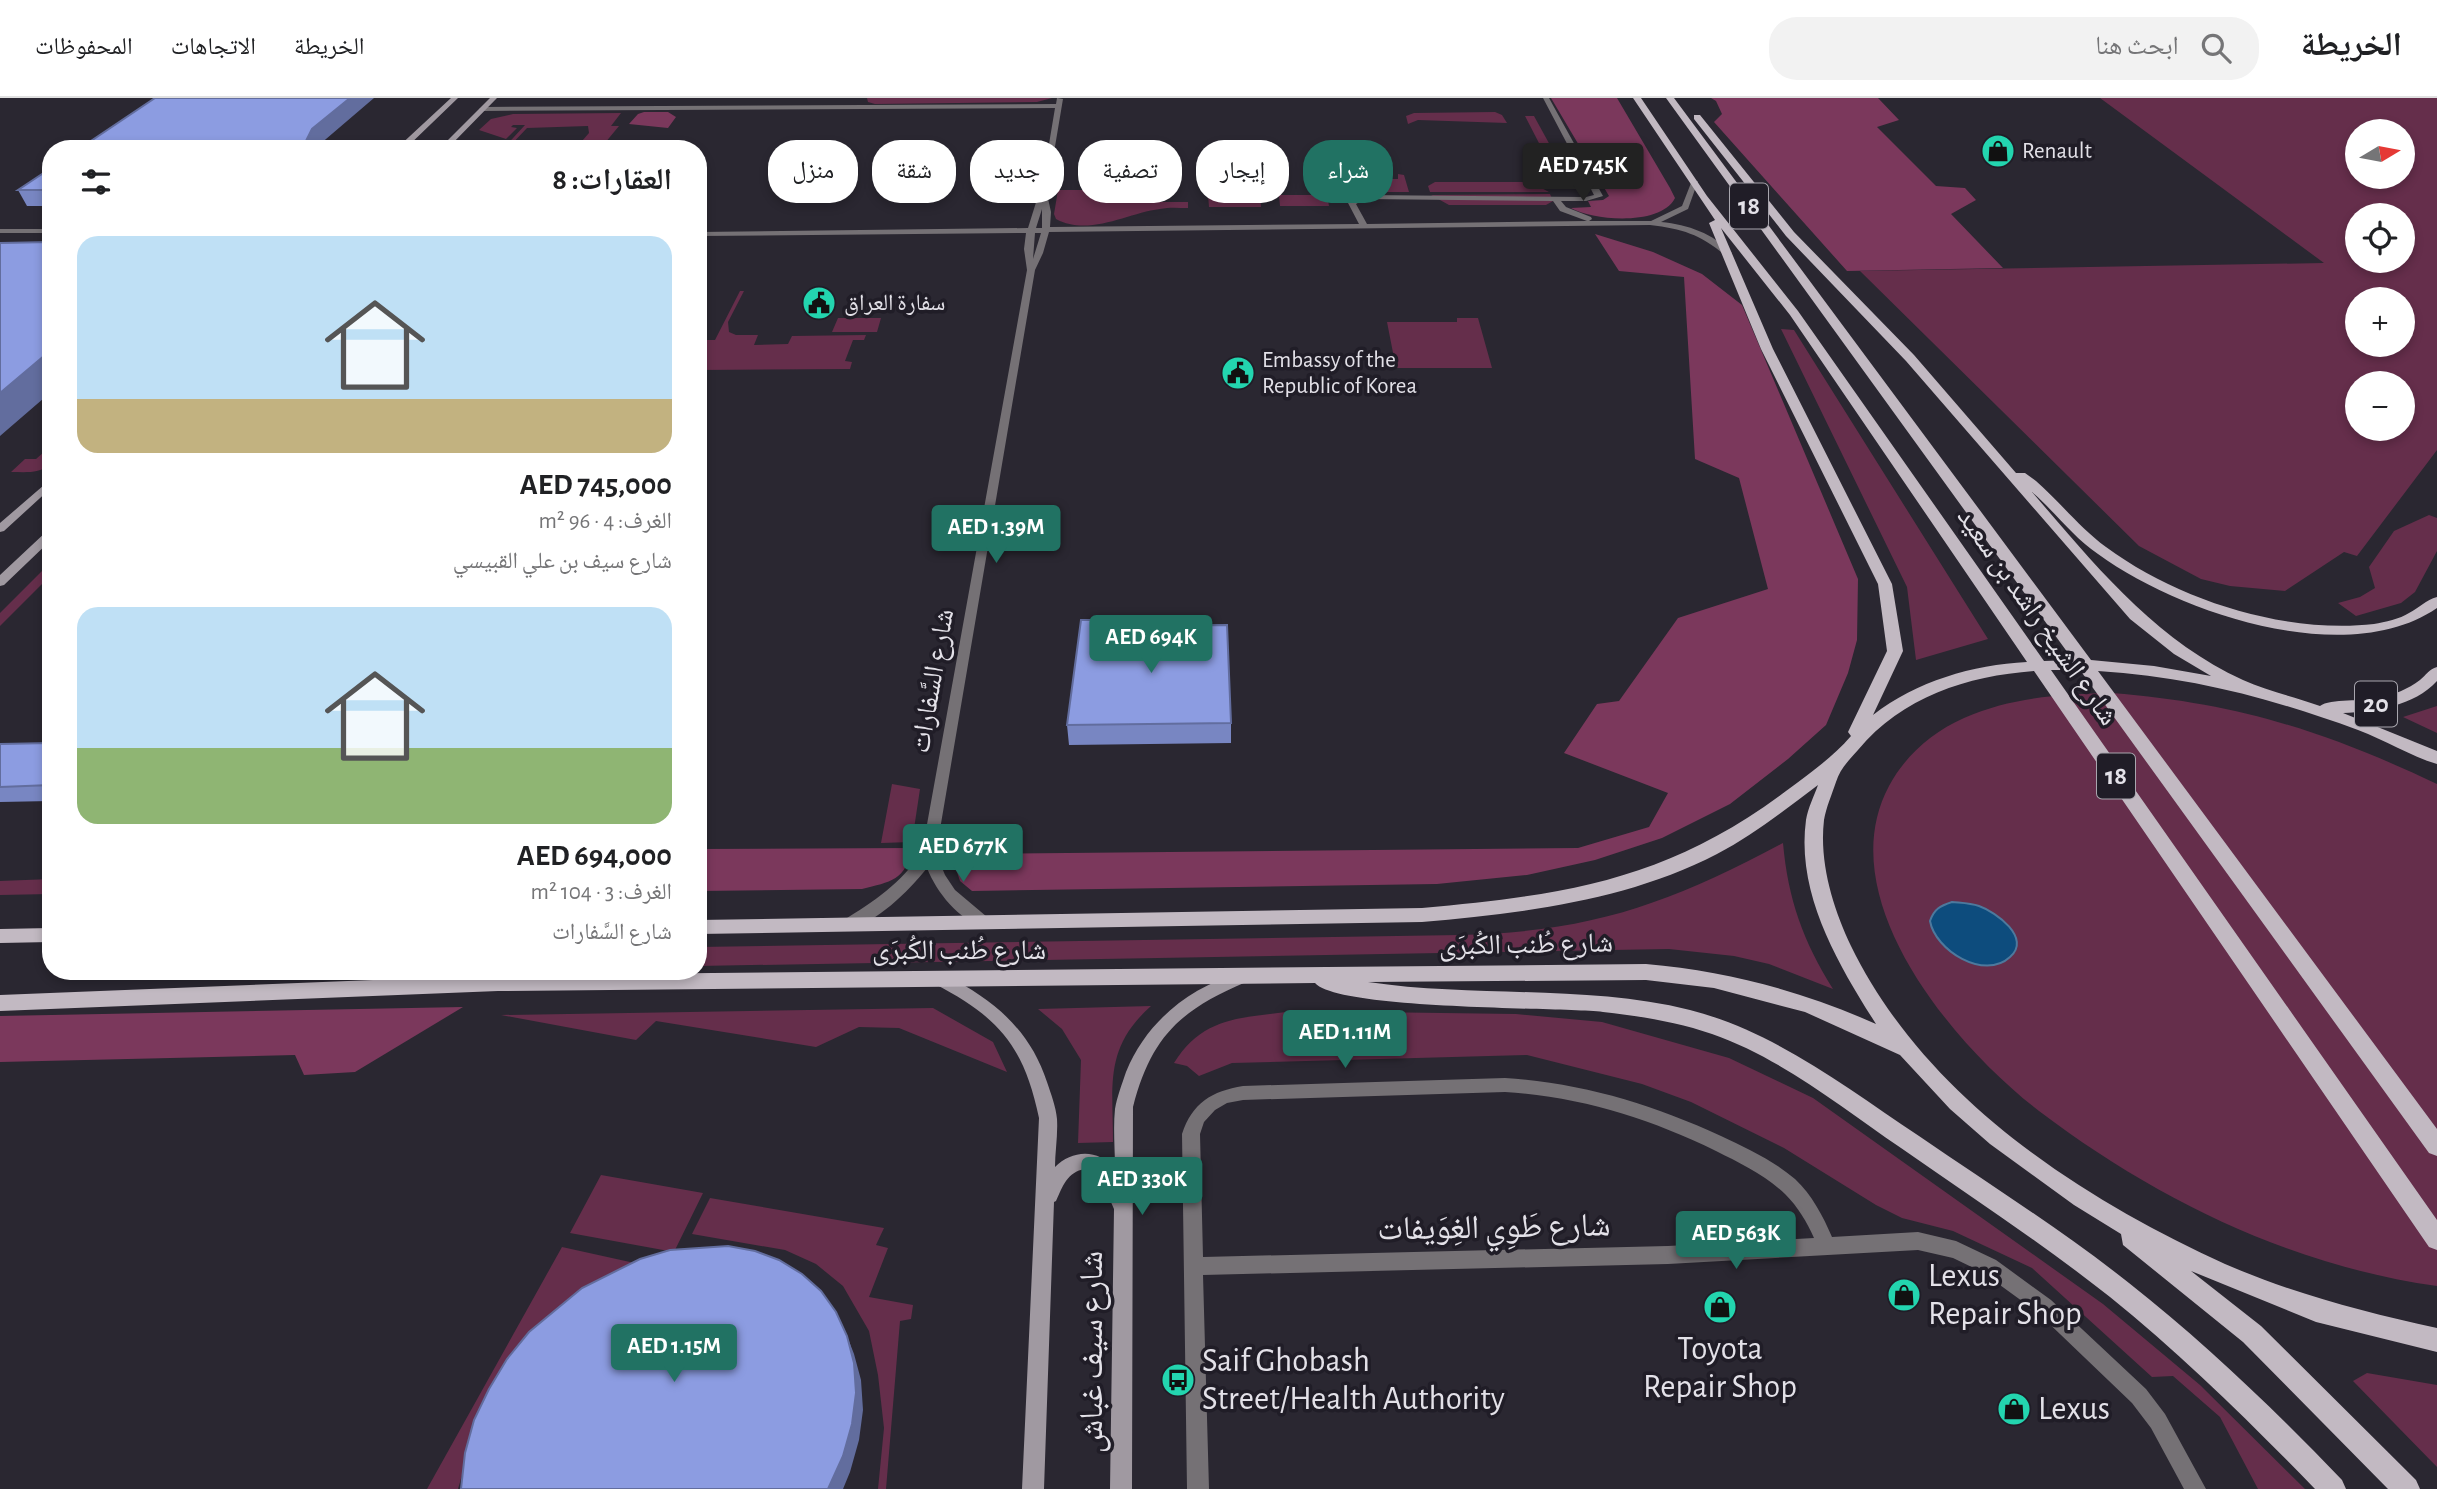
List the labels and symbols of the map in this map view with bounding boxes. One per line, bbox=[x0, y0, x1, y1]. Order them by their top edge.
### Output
north arrow bbox=[2345, 119, 2415, 189]
shop icon: Renault bbox=[1979, 132, 2017, 170]
place label: Renault bbox=[2022, 140, 2092, 163]
pin: AED 745K bbox=[1511, 144, 1655, 203]
road number: 18 bbox=[1730, 184, 1768, 228]
public building icon: سفارة العراق bbox=[800, 284, 838, 322]
place label: سفارة العراق bbox=[844, 292, 945, 316]
place label: Embassy of the Republic of Korea bbox=[1262, 349, 1417, 398]
public building icon: Embassy of the Republic of Korea bbox=[1219, 354, 1257, 392]
street label: شارع الشيخ راشد بن سعيد bbox=[1950, 503, 2123, 732]
pin: AED 1.39M bbox=[916, 505, 1076, 565]
street label: شارع السَّفارات bbox=[907, 607, 961, 756]
pin: AED 694K bbox=[1079, 616, 1223, 675]
road number: 20 bbox=[2355, 682, 2397, 726]
road number: 18 bbox=[2097, 754, 2135, 798]
pin: AED 677K bbox=[891, 824, 1035, 884]
street label: شارع طُنب الكُبرَى bbox=[1439, 928, 1613, 963]
street label: شارع طُنب الكُبرَى bbox=[872, 935, 1046, 967]
pin: AED 1.11M bbox=[1265, 1010, 1425, 1070]
pin: AED 330K bbox=[1070, 1158, 1214, 1217]
street label: شارع طَوِي الغِوَيفات bbox=[1377, 1209, 1611, 1254]
pin: AED 563K bbox=[1664, 1212, 1808, 1271]
street label: شارع سيف غباش bbox=[1076, 1251, 1111, 1453]
place label: Lexus Repair Shop bbox=[1928, 1260, 2082, 1331]
shop icon: Lexus Repair Shop bbox=[1885, 1276, 1923, 1314]
shop icon: Toyota Repair Shop bbox=[1701, 1288, 1739, 1326]
pin: AED 1.15M bbox=[594, 1324, 754, 1384]
place label: Toyota Repair Shop bbox=[1643, 1333, 1797, 1404]
place label: Saif Ghobash Street/Health Authority bbox=[1202, 1345, 1505, 1416]
bus stop icon: Saif Ghobash Street/Health Authority bbox=[1159, 1361, 1197, 1399]
shop icon: Lexus bbox=[1995, 1390, 2033, 1428]
place label: Lexus bbox=[2038, 1393, 2110, 1426]

